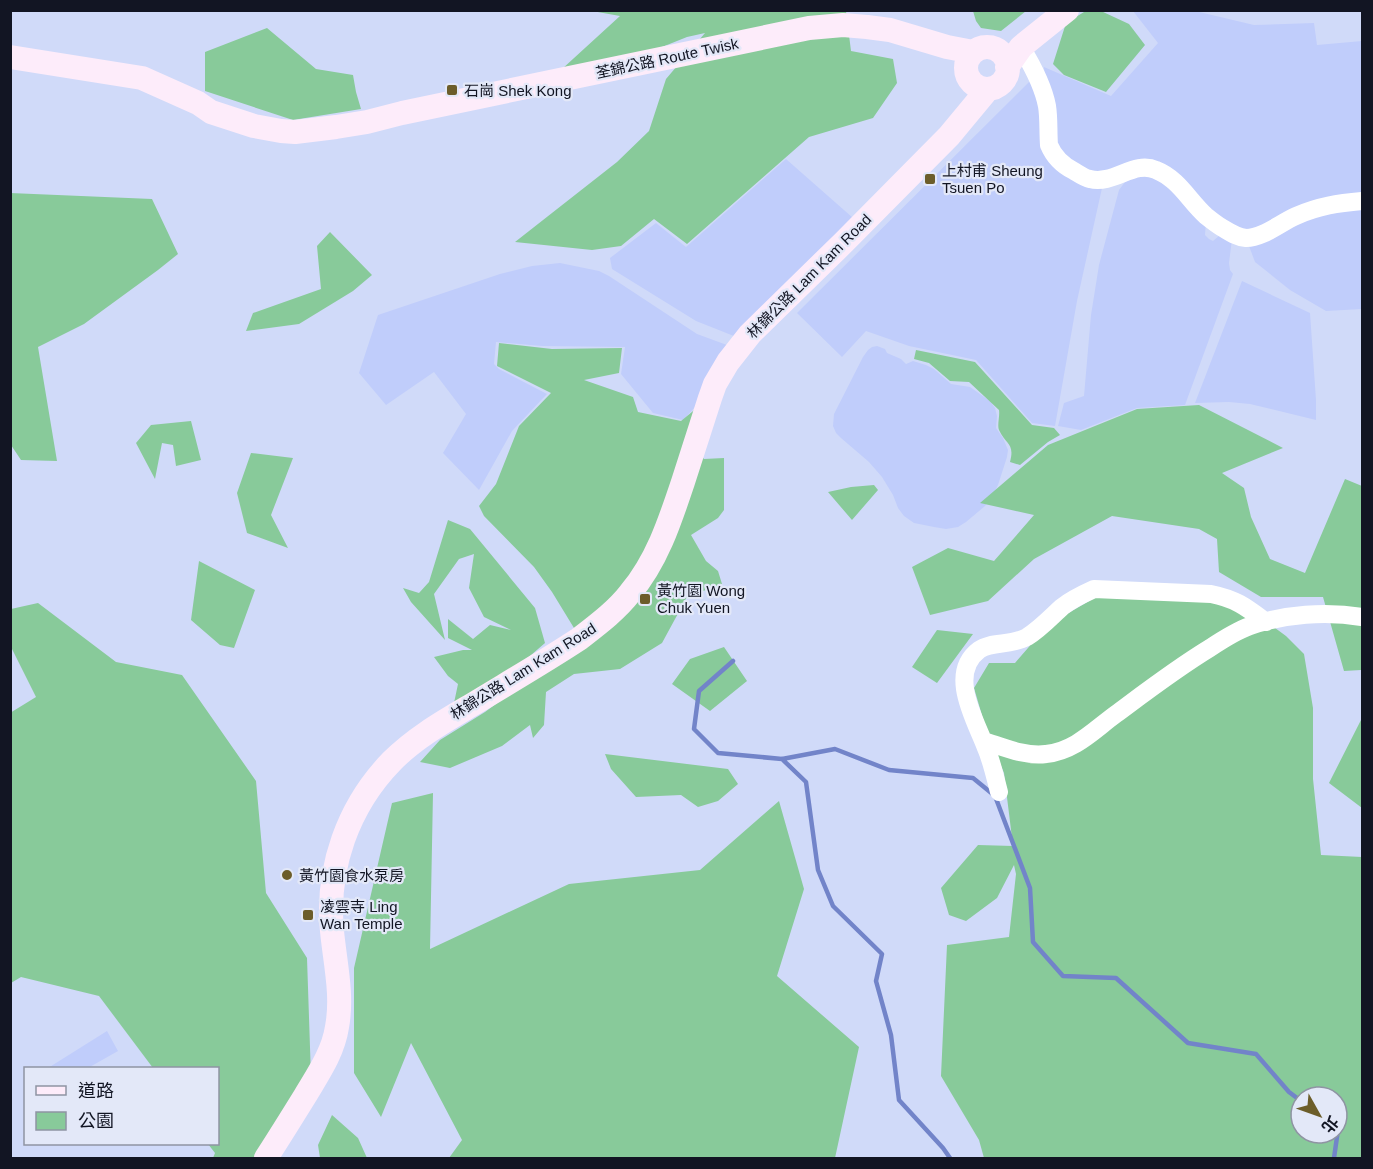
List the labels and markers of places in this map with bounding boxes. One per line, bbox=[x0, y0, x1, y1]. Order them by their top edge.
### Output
place label: 石崗 Shek Kong bbox=[464, 82, 572, 99]
marker: 石崗 Shek Kong bbox=[445, 83, 459, 97]
place label: 上村甫 Sheung Tsuen Po bbox=[942, 162, 1043, 196]
marker: 上村甫 Sheung Tsuen Po bbox=[923, 172, 937, 186]
place label: 黃竹園 Wong Chuk Yuen bbox=[657, 582, 745, 616]
marker: 黃竹園 Wong Chuk Yuen bbox=[638, 592, 652, 606]
place label: 黃竹園食水泵房 bbox=[299, 867, 404, 884]
marker: 黃竹園食水泵房 bbox=[280, 868, 294, 882]
place label: 凌雲寺 Ling Wan Temple bbox=[320, 898, 403, 932]
marker: 凌雲寺 Ling Wan Temple bbox=[301, 908, 315, 922]

